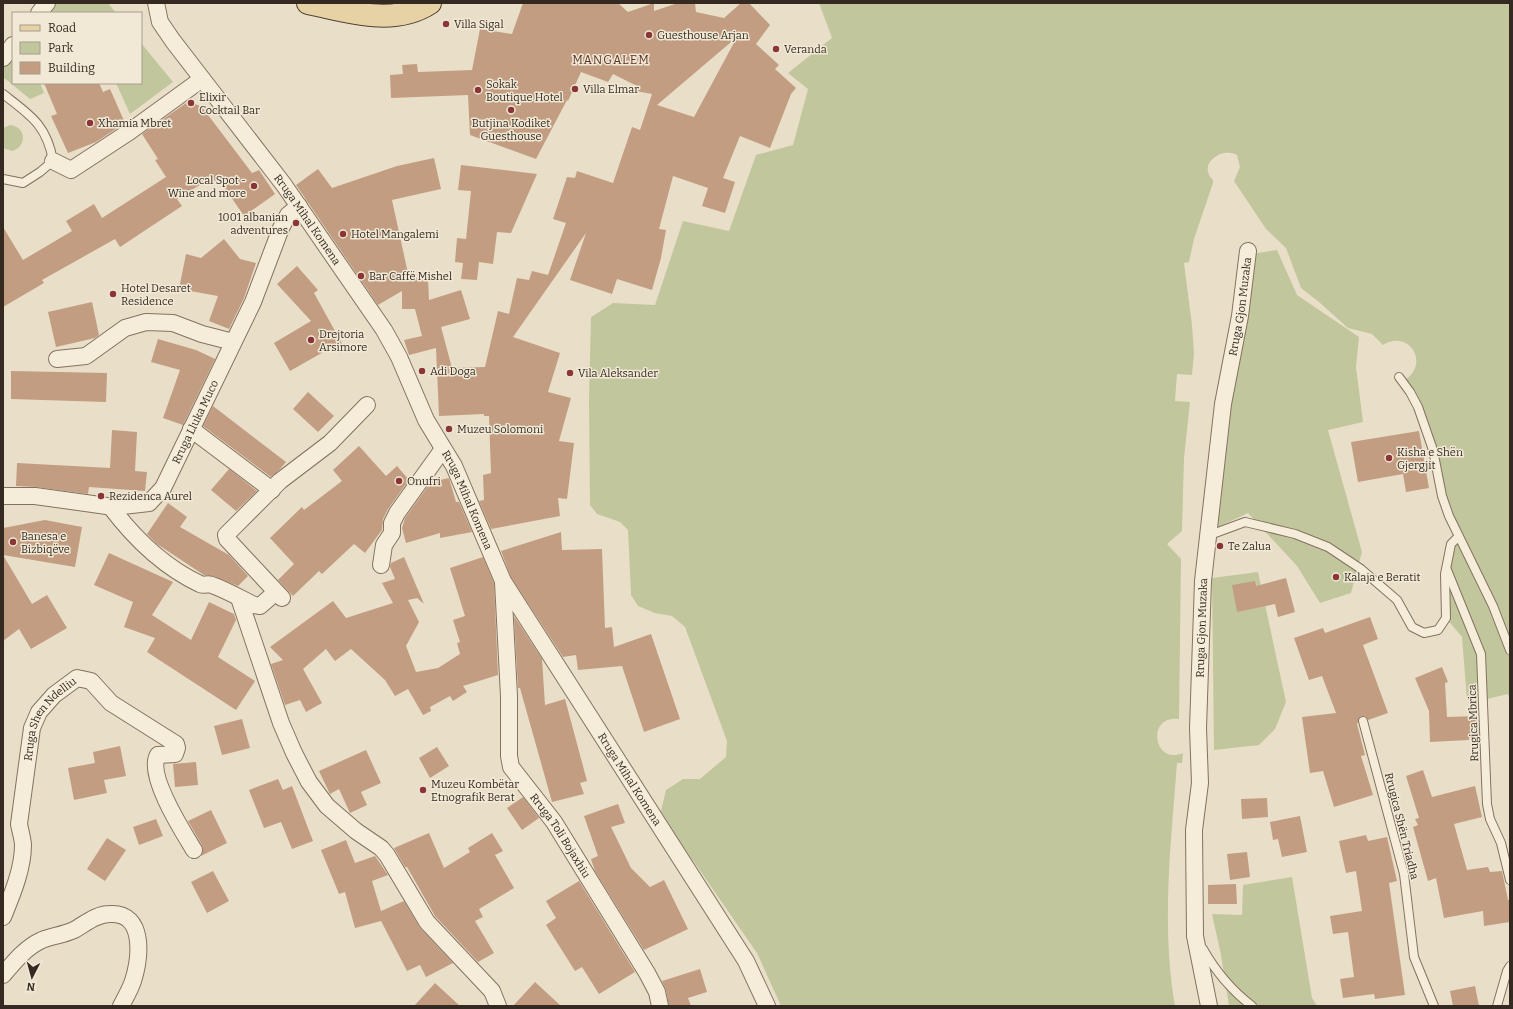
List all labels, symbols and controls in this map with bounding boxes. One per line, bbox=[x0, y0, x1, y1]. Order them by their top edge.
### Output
legend bbox=[12, 12, 142, 84]
place label: Villa Sigal bbox=[454, 18, 504, 31]
marker: Villa Sigal bbox=[441, 19, 451, 29]
text: Road bbox=[48, 21, 76, 35]
place label: Guesthouse Arjan bbox=[657, 29, 749, 42]
marker: Guesthouse Arjan bbox=[644, 30, 654, 40]
text: Park bbox=[48, 41, 74, 55]
place label: Veranda bbox=[784, 43, 827, 56]
marker: Veranda bbox=[771, 44, 781, 54]
district label: MANGALEM bbox=[572, 53, 650, 67]
text: Building bbox=[48, 61, 95, 75]
place label: Sokak Boutique Hotel bbox=[486, 78, 563, 104]
place label: Villa Elmar bbox=[583, 83, 639, 96]
marker: Villa Elmar bbox=[570, 84, 580, 94]
marker: Sokak Boutique Hotel bbox=[473, 85, 483, 95]
place label: Elixir Cocktail Bar bbox=[199, 91, 260, 117]
marker: Elixir Cocktail Bar bbox=[186, 98, 196, 108]
marker: Butjina Kodiket Guesthouse bbox=[506, 105, 516, 115]
place label: Xhamia Mbret bbox=[98, 117, 171, 130]
place label: Butjina Kodiket Guesthouse bbox=[472, 117, 550, 143]
marker: Xhamia Mbret bbox=[85, 118, 95, 128]
street label: Rruga Mihal Komena bbox=[271, 172, 343, 268]
place label: Local Spot - Wine and more bbox=[168, 174, 246, 200]
marker: Local Spot - Wine and more bbox=[249, 181, 259, 191]
place label: 1001 albanian adventures bbox=[218, 211, 288, 237]
marker: 1001 albanian adventures bbox=[291, 218, 301, 228]
place label: Hotel Mangalemi bbox=[351, 228, 439, 241]
marker: Hotel Mangalemi bbox=[338, 229, 348, 239]
street label: Rruga Gjon Muzaka bbox=[1226, 257, 1254, 357]
place label: Bar Caffë Mishel bbox=[369, 270, 452, 283]
marker: Bar Caffë Mishel bbox=[356, 271, 366, 281]
place label: Hotel Desaret Residence bbox=[121, 282, 191, 308]
marker: Hotel Desaret Residence bbox=[108, 289, 118, 299]
place label: Drejtoria Arsimore bbox=[319, 328, 367, 354]
marker: Drejtoria Arsimore bbox=[306, 335, 316, 345]
place label: Adi Doga bbox=[430, 365, 476, 378]
marker: Adi Doga bbox=[417, 366, 427, 376]
place label: Vila Aleksander bbox=[578, 367, 658, 380]
marker: Vila Aleksander bbox=[565, 368, 575, 378]
street label: Rruga Lluka Muco bbox=[170, 378, 221, 466]
place label: Muzeu Solomoni bbox=[457, 423, 544, 436]
marker: Muzeu Solomoni bbox=[444, 424, 454, 434]
place label: Kisha e Shën Gjergjit bbox=[1397, 446, 1463, 472]
street label: Rruga Mihal Komena bbox=[439, 448, 495, 552]
marker: Kisha e Shën Gjergjit bbox=[1384, 453, 1394, 463]
place label: Onufri bbox=[407, 475, 441, 488]
marker: Onufri bbox=[394, 476, 404, 486]
place label: Rezidenca Aurel bbox=[109, 490, 192, 503]
marker: Rezidenca Aurel bbox=[96, 491, 106, 501]
place label: Banesa e Bizbiqëve bbox=[21, 530, 70, 556]
marker: Banesa e Bizbiqëve bbox=[8, 537, 18, 547]
place label: Te Zalua bbox=[1228, 540, 1271, 553]
marker: Te Zalua bbox=[1215, 541, 1225, 551]
place label: Kalaja e Beratit bbox=[1344, 571, 1421, 584]
marker: Kalaja e Beratit bbox=[1331, 572, 1341, 582]
street label: Rruga Gjon Muzaka bbox=[1194, 578, 1210, 678]
street label: Rruga Shen Ndelliu bbox=[22, 675, 79, 762]
street label: Rrugica Mbrica bbox=[1466, 684, 1481, 762]
street label: Rruga Mihal Komena bbox=[595, 731, 664, 828]
street label: Rrugica Shën Triadha bbox=[1382, 771, 1421, 881]
place label: Muzeu Kombëtar Etnografik Berat bbox=[431, 778, 519, 804]
marker: Muzeu Kombëtar Etnografik Berat bbox=[418, 785, 428, 795]
street label: Rruga Toli Bojaxhiu bbox=[527, 791, 593, 881]
north arrow bbox=[12, 957, 52, 997]
text: N bbox=[26, 979, 36, 993]

